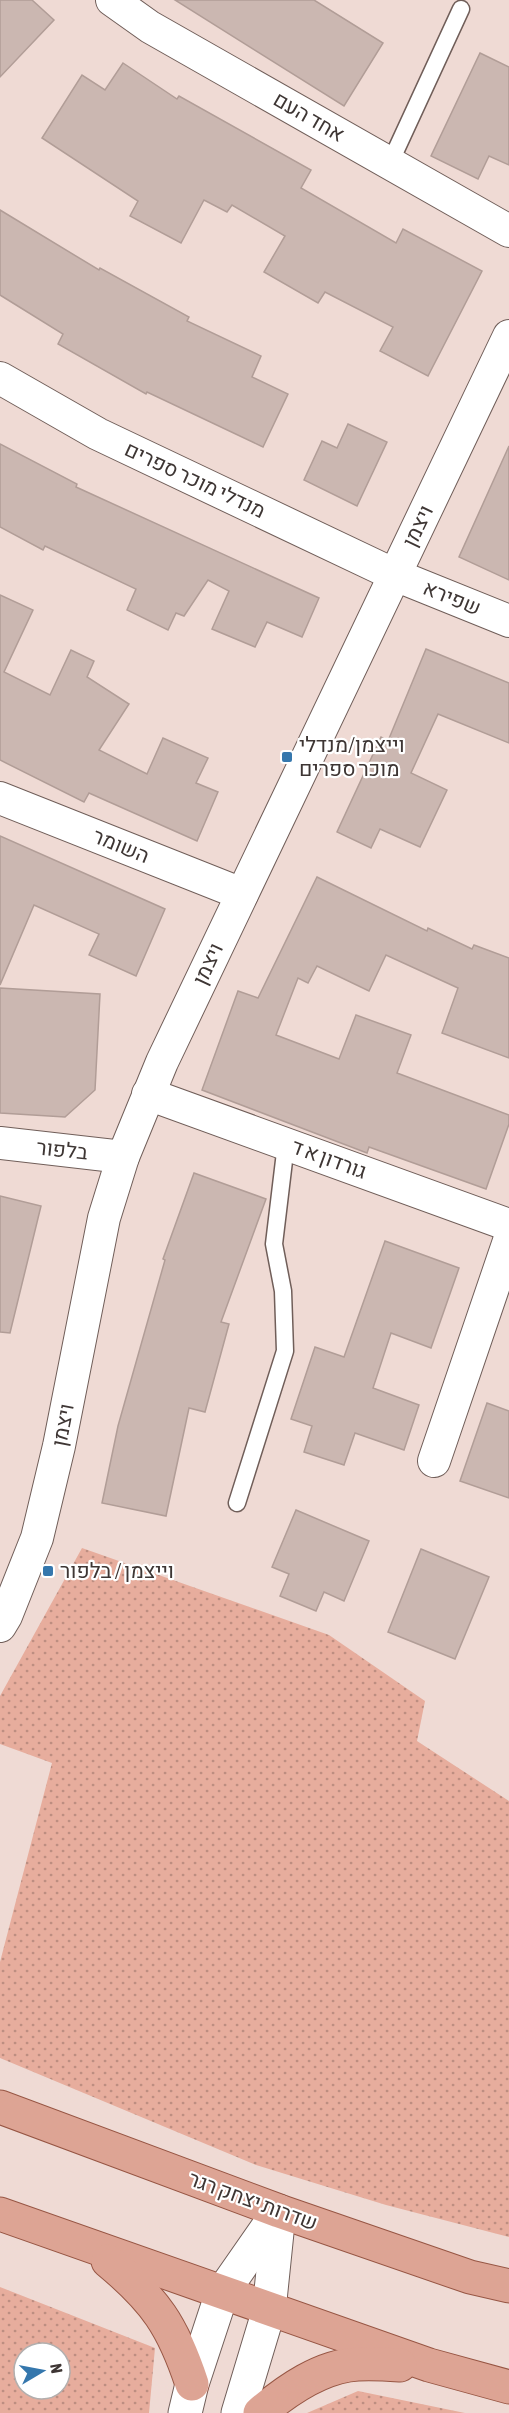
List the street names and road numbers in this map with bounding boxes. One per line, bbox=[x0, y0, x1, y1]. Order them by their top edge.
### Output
street label: אחד העם bbox=[270, 86, 349, 146]
street label: מנדלי מוכר ספרים bbox=[121, 436, 270, 522]
street label: ויצמן bbox=[397, 501, 437, 550]
street label: שפירא bbox=[420, 575, 485, 619]
street label: השומר bbox=[90, 823, 153, 867]
street label: ויצמן bbox=[187, 939, 227, 988]
street label: גורדון א ד bbox=[289, 1133, 370, 1183]
street label: בלפור bbox=[35, 1134, 89, 1164]
street label: ויצמן bbox=[46, 1401, 78, 1448]
street label: שדרות יצחק רגר bbox=[186, 2166, 321, 2234]

